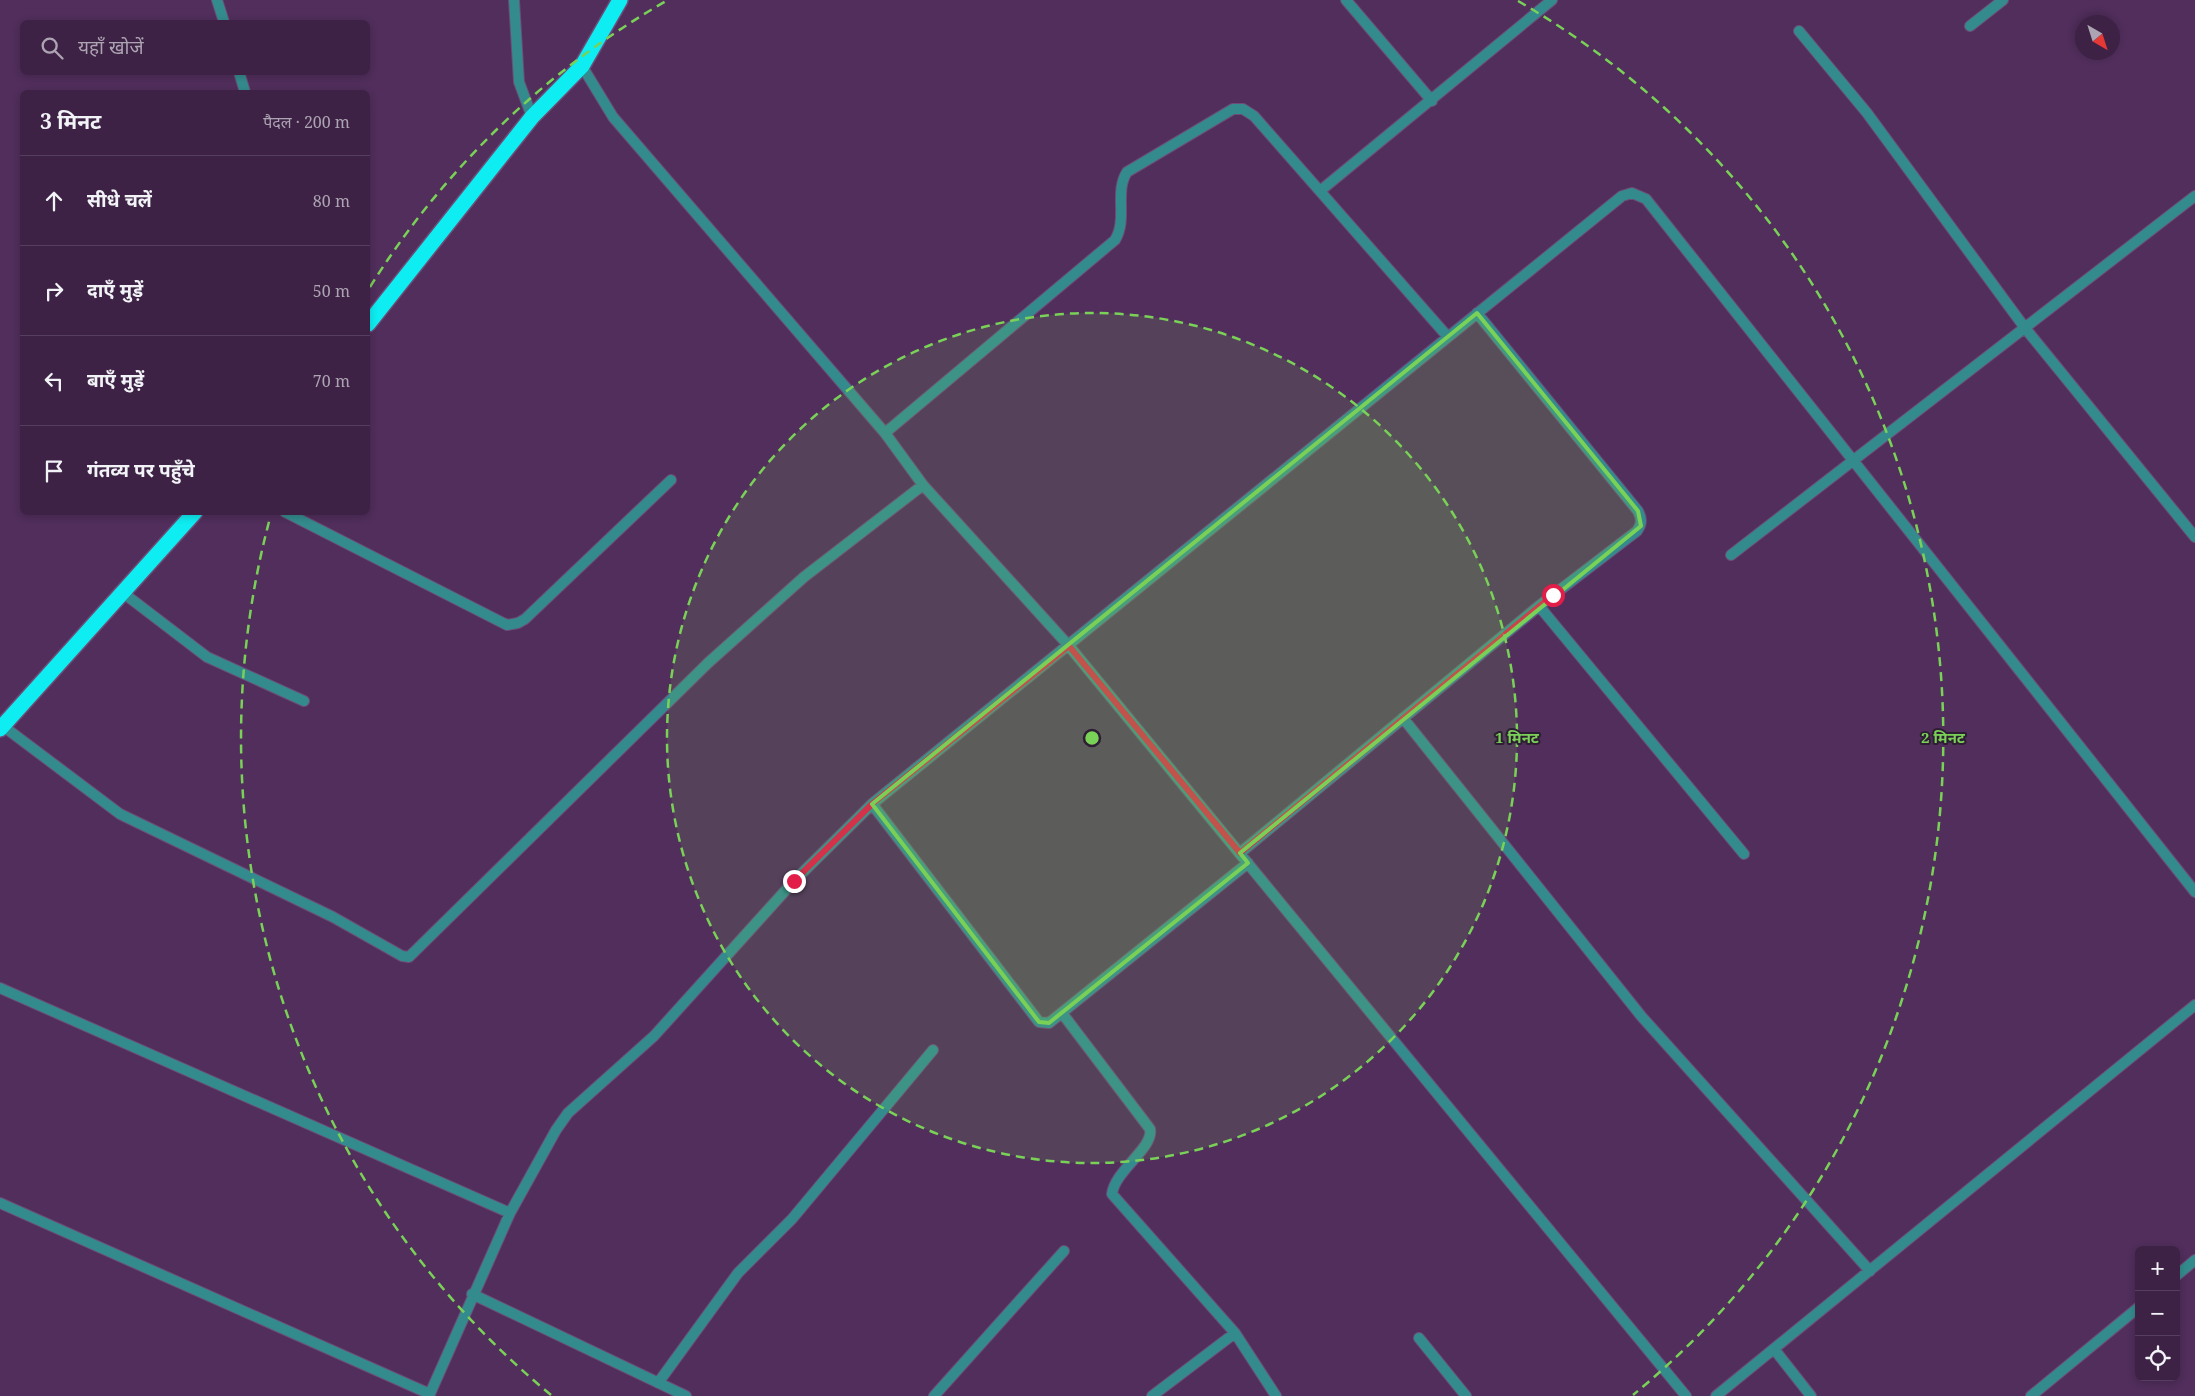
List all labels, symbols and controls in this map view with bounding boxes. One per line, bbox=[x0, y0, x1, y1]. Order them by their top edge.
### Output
north arrow bbox=[2075, 15, 2120, 60]
search box bbox=[20, 20, 370, 75]
icon: search bbox=[38, 34, 66, 62]
text: यहाँ खोजें bbox=[78, 34, 144, 60]
text: 3 मिनट bbox=[40, 107, 101, 135]
text: पैदल · 200 m bbox=[263, 111, 350, 133]
icon: ahead bbox=[40, 187, 68, 215]
text: सीधे चलें bbox=[87, 187, 152, 213]
text: 80 m bbox=[313, 190, 350, 212]
icon: right bbox=[40, 277, 68, 305]
text: दाएँ मुड़ें bbox=[87, 277, 143, 303]
text: 50 m bbox=[313, 280, 350, 302]
icon: left bbox=[40, 367, 68, 395]
text: बाएँ मुड़ें bbox=[87, 367, 144, 393]
text: 70 m bbox=[313, 370, 350, 392]
icon: arrive bbox=[40, 457, 68, 485]
text: गंतव्य पर पहुँचे bbox=[87, 457, 195, 483]
route start bbox=[1542, 584, 1565, 607]
text: 1 मिनट bbox=[1495, 727, 1540, 747]
text: 2 मिनट bbox=[1921, 727, 1966, 747]
centre of rings bbox=[1083, 729, 1101, 747]
route end bbox=[783, 870, 806, 893]
map controls bbox=[2135, 1246, 2180, 1381]
button: + bbox=[2135, 1246, 2180, 1291]
button: − bbox=[2135, 1291, 2180, 1336]
button: locate bbox=[2135, 1336, 2180, 1381]

